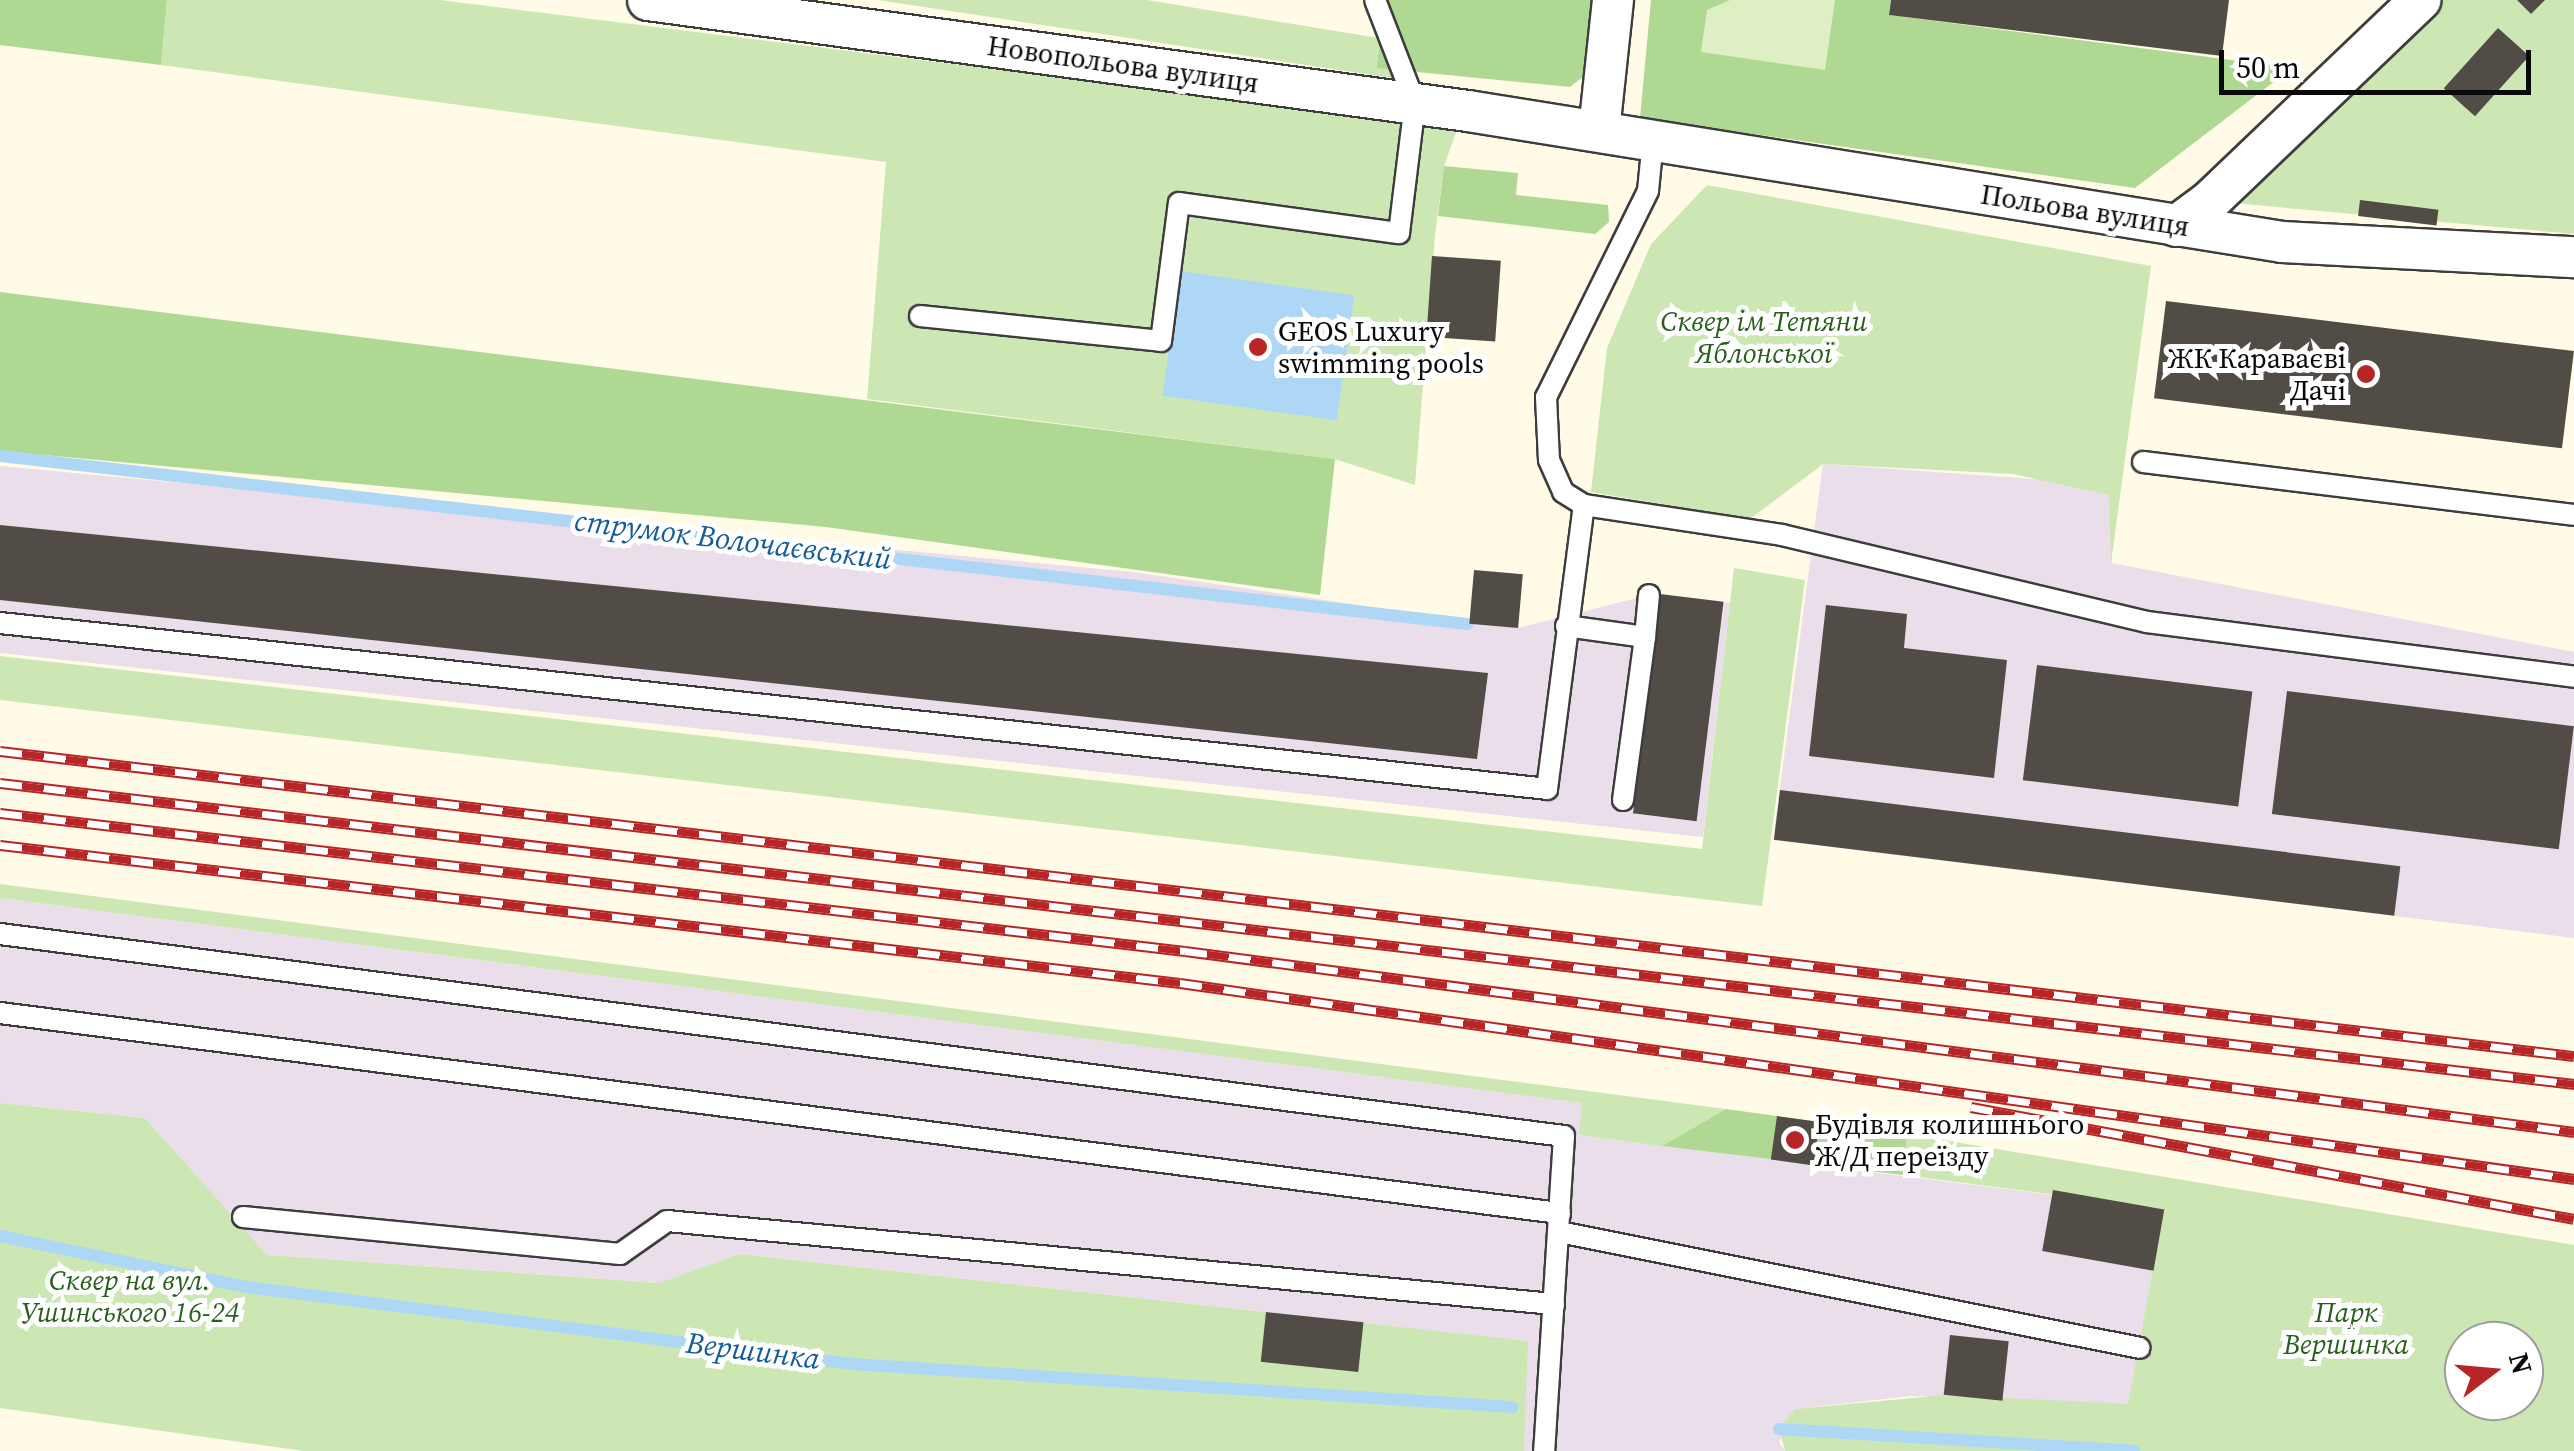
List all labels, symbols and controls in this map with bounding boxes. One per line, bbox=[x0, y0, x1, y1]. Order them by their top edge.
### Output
street label: Новопольова вулиця bbox=[985, 28, 1261, 100]
scale bar bbox=[2224, 30, 2536, 92]
text: 50 m bbox=[2236, 47, 2300, 88]
street label: Польова вулиця bbox=[1978, 177, 2192, 243]
park label: Сквер ім Тетяни Яблонської bbox=[1661, 304, 1867, 370]
place label: GEOS Luxury swimming pools bbox=[1278, 314, 1484, 380]
marker: GEOS Luxury swimming pools bbox=[1247, 336, 1269, 358]
place label: ЖК Караваєві Дачі bbox=[2168, 341, 2346, 407]
marker: ЖК Караваєві Дачі bbox=[2355, 363, 2377, 385]
water label: струмок Волочаєвський bbox=[573, 503, 893, 577]
place label: Будівля колишнього Ж/Д переїзду bbox=[1815, 1107, 2084, 1173]
marker: Будівля колишнього Ж/Д переїзду bbox=[1784, 1129, 1806, 1151]
park label: Сквер на вул. Ушинського 16-24 bbox=[21, 1263, 239, 1329]
park label: Парк Вершинка bbox=[2283, 1295, 2409, 1361]
north arrow bbox=[2444, 1321, 2544, 1421]
water label: Вершинка bbox=[684, 1325, 822, 1377]
text: N bbox=[2500, 1348, 2542, 1378]

